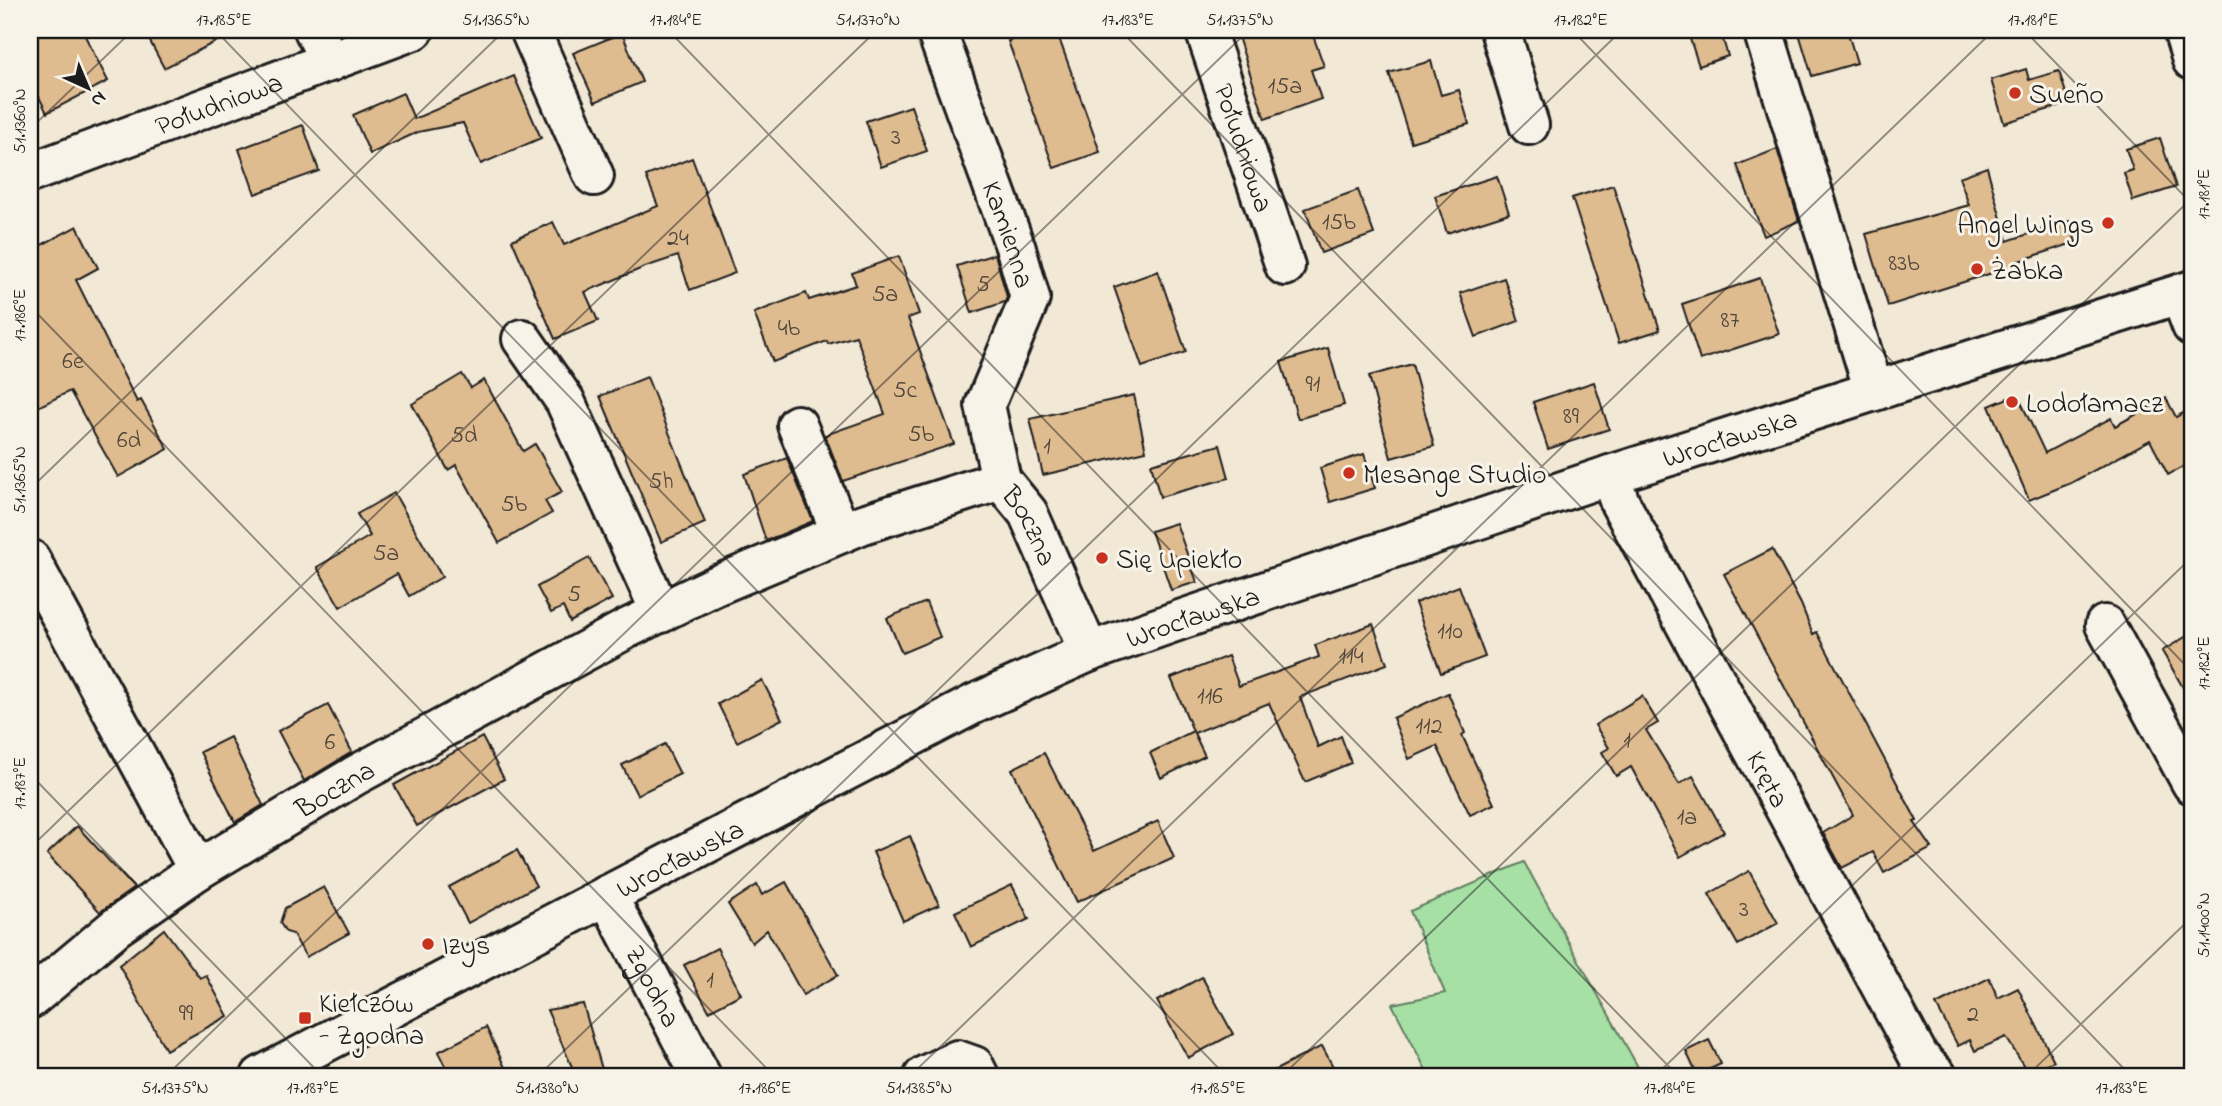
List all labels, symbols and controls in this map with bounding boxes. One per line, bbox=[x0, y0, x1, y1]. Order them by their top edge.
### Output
text: 17.185°E bbox=[196, 8, 252, 34]
text: 51.1365°N bbox=[462, 8, 530, 34]
text: 17.184°E bbox=[650, 8, 702, 34]
text: 51.1370°N bbox=[835, 8, 901, 34]
text: 17.183°E bbox=[1102, 8, 1154, 34]
text: 51.1375°N bbox=[1206, 8, 1274, 34]
text: 17.182°E bbox=[1554, 8, 1608, 34]
text: 17.181°E bbox=[2008, 8, 2058, 34]
north arrow bbox=[52, 52, 122, 122]
street label: Południowa bbox=[150, 64, 289, 149]
house number: 15a bbox=[1268, 70, 1302, 105]
place label: Sueño bbox=[2029, 76, 2104, 117]
street label: Południowa bbox=[1201, 79, 1282, 218]
text: N bbox=[84, 84, 112, 113]
marker: Sueño bbox=[2007, 85, 2023, 101]
text: 51.1360°N bbox=[8, 88, 34, 154]
house number: 3 bbox=[891, 121, 901, 156]
text: 17.181°E bbox=[2192, 169, 2218, 219]
street label: Kamienna bbox=[969, 176, 1043, 293]
house number: 15b bbox=[1322, 206, 1356, 241]
place label: Angel Wings bbox=[1957, 206, 2094, 247]
marker: Angel Wings bbox=[2100, 215, 2116, 231]
house number: 24 bbox=[667, 222, 689, 257]
house number: 83b bbox=[1888, 247, 1920, 282]
place label: Żabka bbox=[1991, 252, 2063, 293]
marker: Żabka bbox=[1969, 261, 1985, 277]
house number: 5 bbox=[976, 268, 990, 303]
house number: 5a bbox=[872, 278, 898, 313]
text: 17.186°E bbox=[8, 288, 34, 341]
house number: 87 bbox=[1721, 304, 1740, 339]
house number: 4b bbox=[778, 312, 801, 347]
house number: 6e bbox=[62, 345, 84, 380]
house number: 91 bbox=[1306, 368, 1321, 403]
house number: 5c bbox=[893, 374, 918, 409]
place label: Lodołamacz bbox=[2026, 385, 2163, 426]
marker: Lodołamacz bbox=[2004, 394, 2020, 410]
house number: 89 bbox=[1563, 400, 1580, 435]
street label: Wrocławska bbox=[1658, 400, 1803, 481]
house number: 5b bbox=[908, 418, 935, 453]
house number: 5d bbox=[450, 419, 478, 454]
house number: 6d bbox=[117, 424, 142, 459]
house number: 1 bbox=[1043, 430, 1051, 465]
text: 51.1365°N bbox=[8, 446, 34, 514]
place label: Mesange Studio bbox=[1363, 456, 1547, 497]
house number: 5h bbox=[648, 465, 674, 500]
marker: Mesange Studio bbox=[1341, 465, 1357, 481]
street label: Boczna bbox=[989, 477, 1066, 573]
house number: 5b bbox=[501, 488, 528, 523]
house number: 5a bbox=[373, 537, 399, 572]
place label: Się Upiekło bbox=[1116, 541, 1242, 582]
marker: Się Upiekło bbox=[1094, 550, 1110, 566]
house number: 5 bbox=[567, 578, 581, 613]
street label: Wrocławska bbox=[1121, 578, 1266, 661]
house number: 110 bbox=[1437, 615, 1463, 650]
text: 17.182°E bbox=[2192, 636, 2218, 690]
house number: 114 bbox=[1338, 640, 1364, 675]
house number: 116 bbox=[1197, 680, 1223, 715]
house number: 112 bbox=[1415, 710, 1443, 745]
house number: 1 bbox=[1623, 724, 1631, 759]
house number: 6 bbox=[325, 726, 336, 761]
street label: Kręta bbox=[1734, 744, 1798, 816]
street label: Boczna bbox=[288, 752, 383, 831]
text: 17.187°E bbox=[8, 757, 34, 809]
house number: 1a bbox=[1677, 801, 1697, 836]
street label: Wrocławska bbox=[610, 810, 752, 911]
text: 51.1400°N bbox=[2192, 892, 2218, 958]
house number: 3 bbox=[1739, 893, 1749, 928]
place label: Izys bbox=[442, 927, 490, 968]
marker: Izys bbox=[420, 936, 436, 952]
street label: Zgodna bbox=[612, 939, 689, 1036]
house number: 1 bbox=[706, 964, 714, 999]
place label: Kiełczów - Zgodna bbox=[319, 985, 424, 1058]
house number: 99 bbox=[179, 997, 194, 1032]
house number: 2 bbox=[1967, 998, 1979, 1033]
marker: Kiełczów - Zgodna bbox=[297, 1010, 313, 1026]
text: 51.1375°N bbox=[141, 1076, 209, 1102]
text: 17.187°E bbox=[287, 1076, 339, 1102]
text: 51.1380°N bbox=[515, 1076, 579, 1102]
text: 17.186°E bbox=[739, 1076, 792, 1102]
text: 51.1385°N bbox=[886, 1076, 952, 1102]
text: 17.185°E bbox=[1190, 1076, 1246, 1102]
text: 17.184°E bbox=[1644, 1076, 1696, 1102]
text: 17.183°E bbox=[2096, 1076, 2148, 1102]

